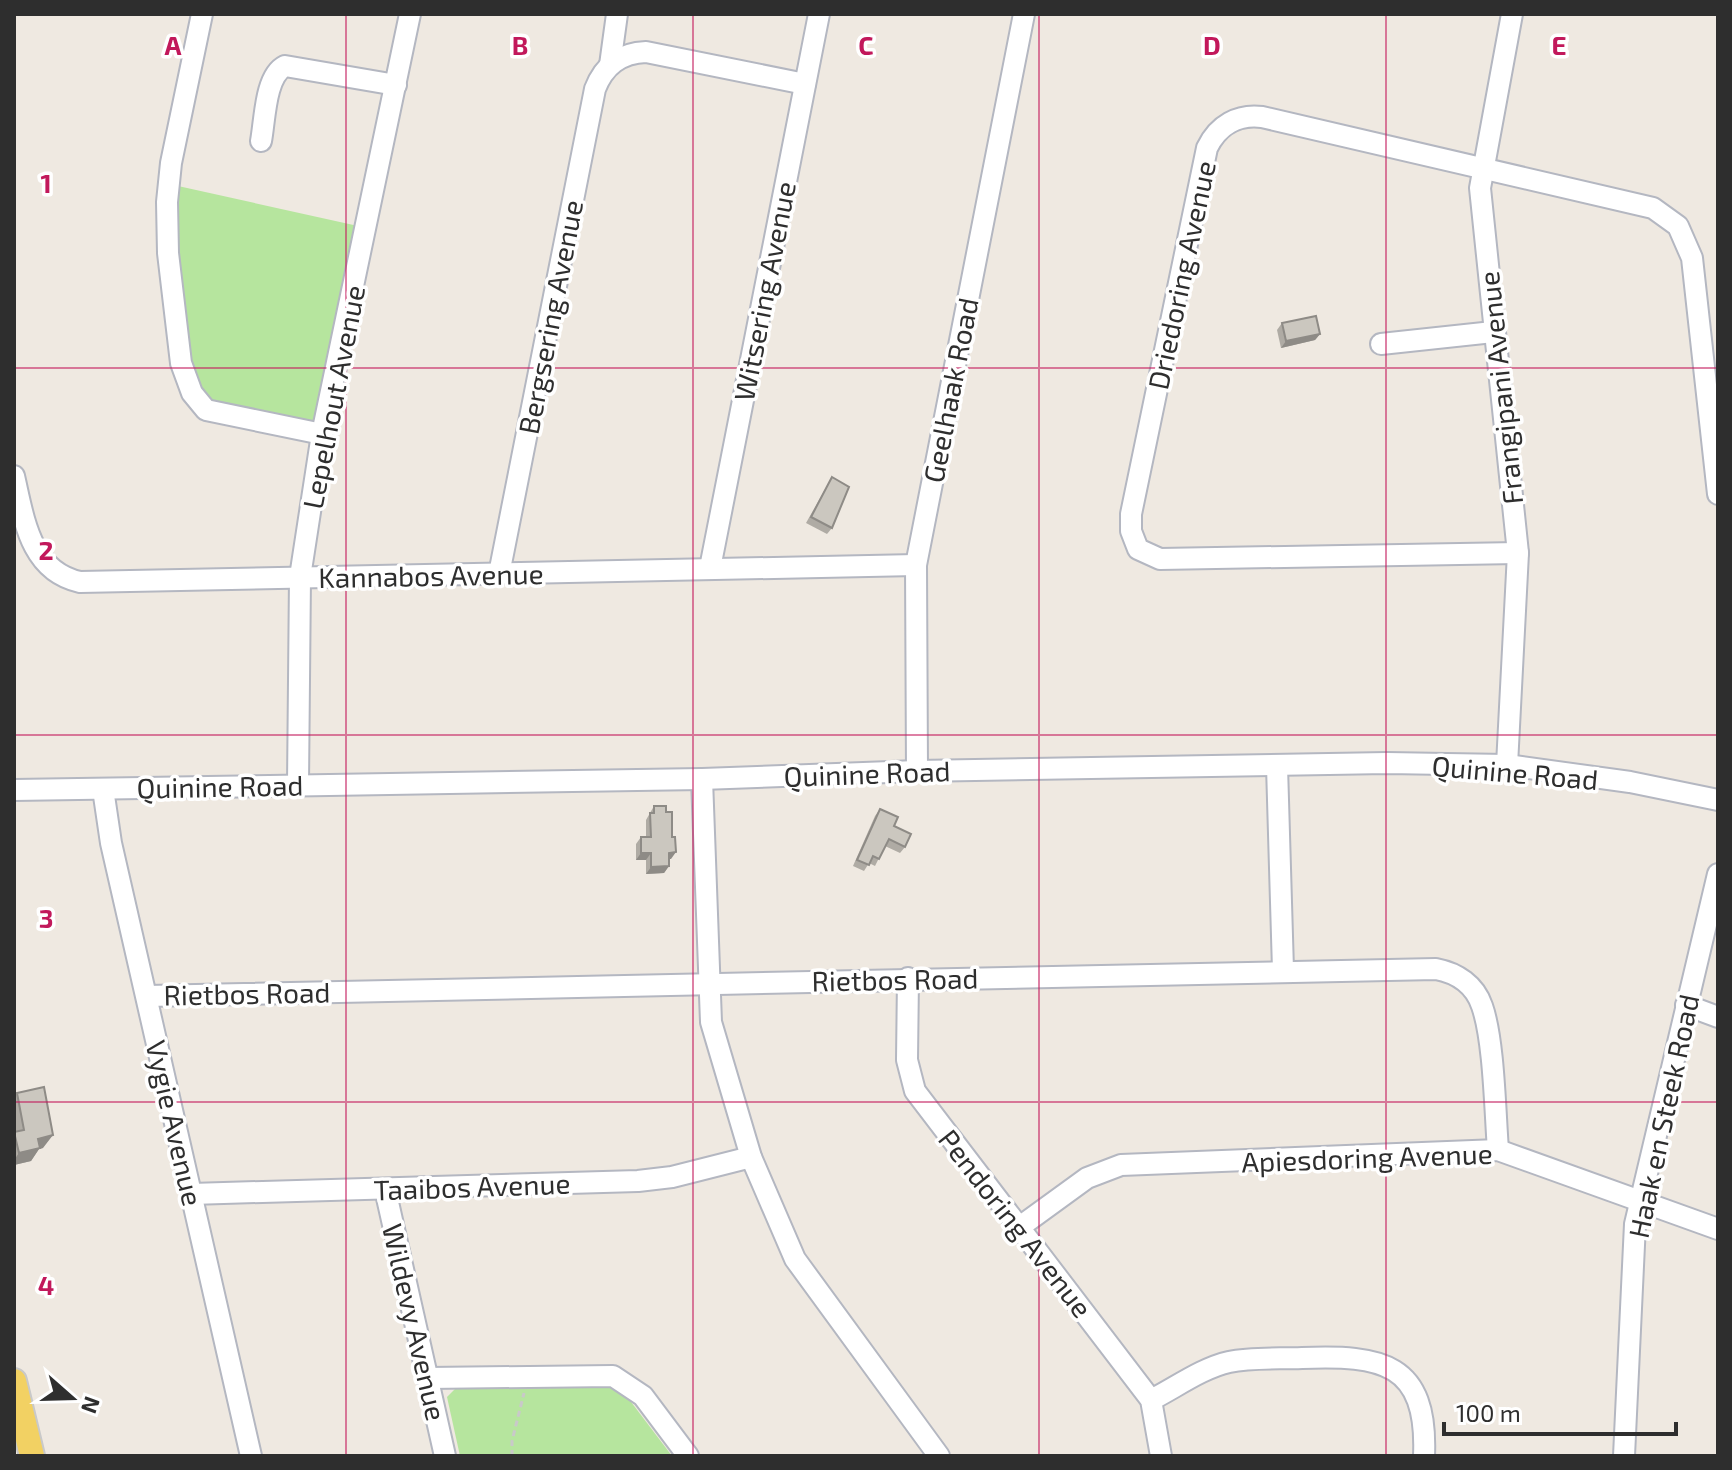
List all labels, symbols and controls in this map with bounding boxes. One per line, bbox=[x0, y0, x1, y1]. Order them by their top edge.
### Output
text: A bbox=[165, 29, 182, 60]
text: B bbox=[512, 29, 528, 60]
text: C bbox=[858, 29, 874, 60]
text: D bbox=[1203, 29, 1221, 60]
text: E bbox=[1551, 29, 1567, 60]
street label: Driedoring Avenue bbox=[1140, 157, 1222, 393]
text: 1 bbox=[40, 167, 52, 198]
street label: Witsering Avenue bbox=[726, 178, 802, 404]
street label: Bergsering Avenue bbox=[511, 197, 589, 437]
street label: Frangipani Avenue bbox=[1471, 270, 1529, 506]
street label: Lepelhout Avenue bbox=[295, 282, 371, 512]
street label: Geelhaak Road bbox=[915, 295, 985, 485]
text: 2 bbox=[38, 534, 54, 565]
street label: Kannabos Avenue bbox=[318, 556, 544, 594]
street label: Quinine Road bbox=[1430, 748, 1600, 796]
street label: Quinine Road bbox=[783, 753, 951, 793]
street label: Quinine Road bbox=[136, 768, 304, 804]
text: 3 bbox=[39, 902, 53, 933]
street label: Rietbos Road bbox=[811, 961, 979, 997]
street label: Rietbos Road bbox=[163, 975, 331, 1011]
street label: Haak en Steek Road bbox=[1621, 991, 1705, 1241]
street label: Vygie Avenue bbox=[139, 1037, 211, 1209]
street label: Pendoring Avenue bbox=[932, 1122, 1100, 1324]
street label: Apiesdoring Avenue bbox=[1241, 1136, 1493, 1178]
street label: Taaibos Avenue bbox=[373, 1166, 571, 1206]
street label: Wildevy Avenue bbox=[376, 1220, 454, 1424]
text: 4 bbox=[38, 1269, 54, 1300]
north arrow bbox=[32, 1358, 112, 1438]
scale bar bbox=[1444, 1386, 1676, 1436]
text: N bbox=[77, 1393, 107, 1417]
text: 100 m bbox=[1456, 1398, 1521, 1427]

